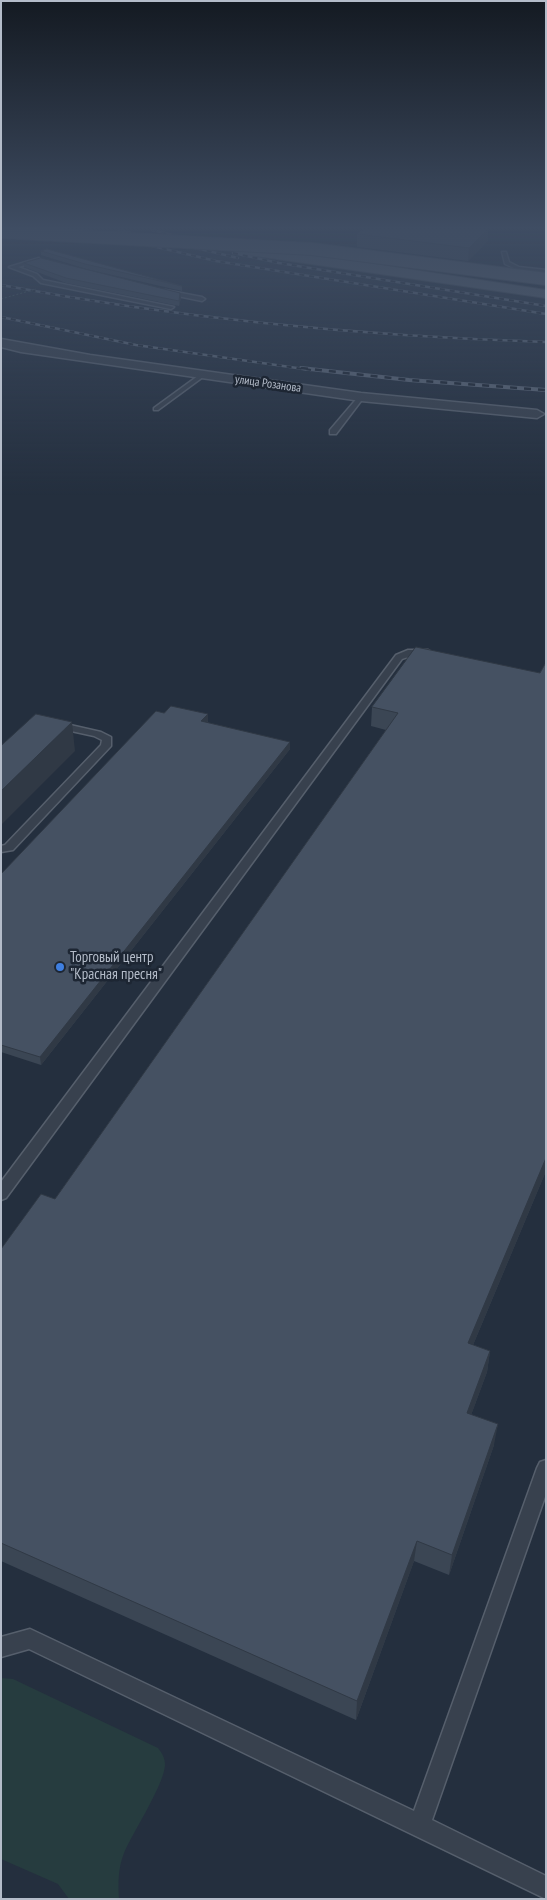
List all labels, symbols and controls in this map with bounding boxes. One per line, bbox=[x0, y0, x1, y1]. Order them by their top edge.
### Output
street label: улица Розанова bbox=[234, 372, 302, 396]
place label: Торговый центр "Красная пресня" bbox=[70, 949, 162, 984]
marker: Торговый центр "Красная пресня" bbox=[54, 961, 66, 973]

